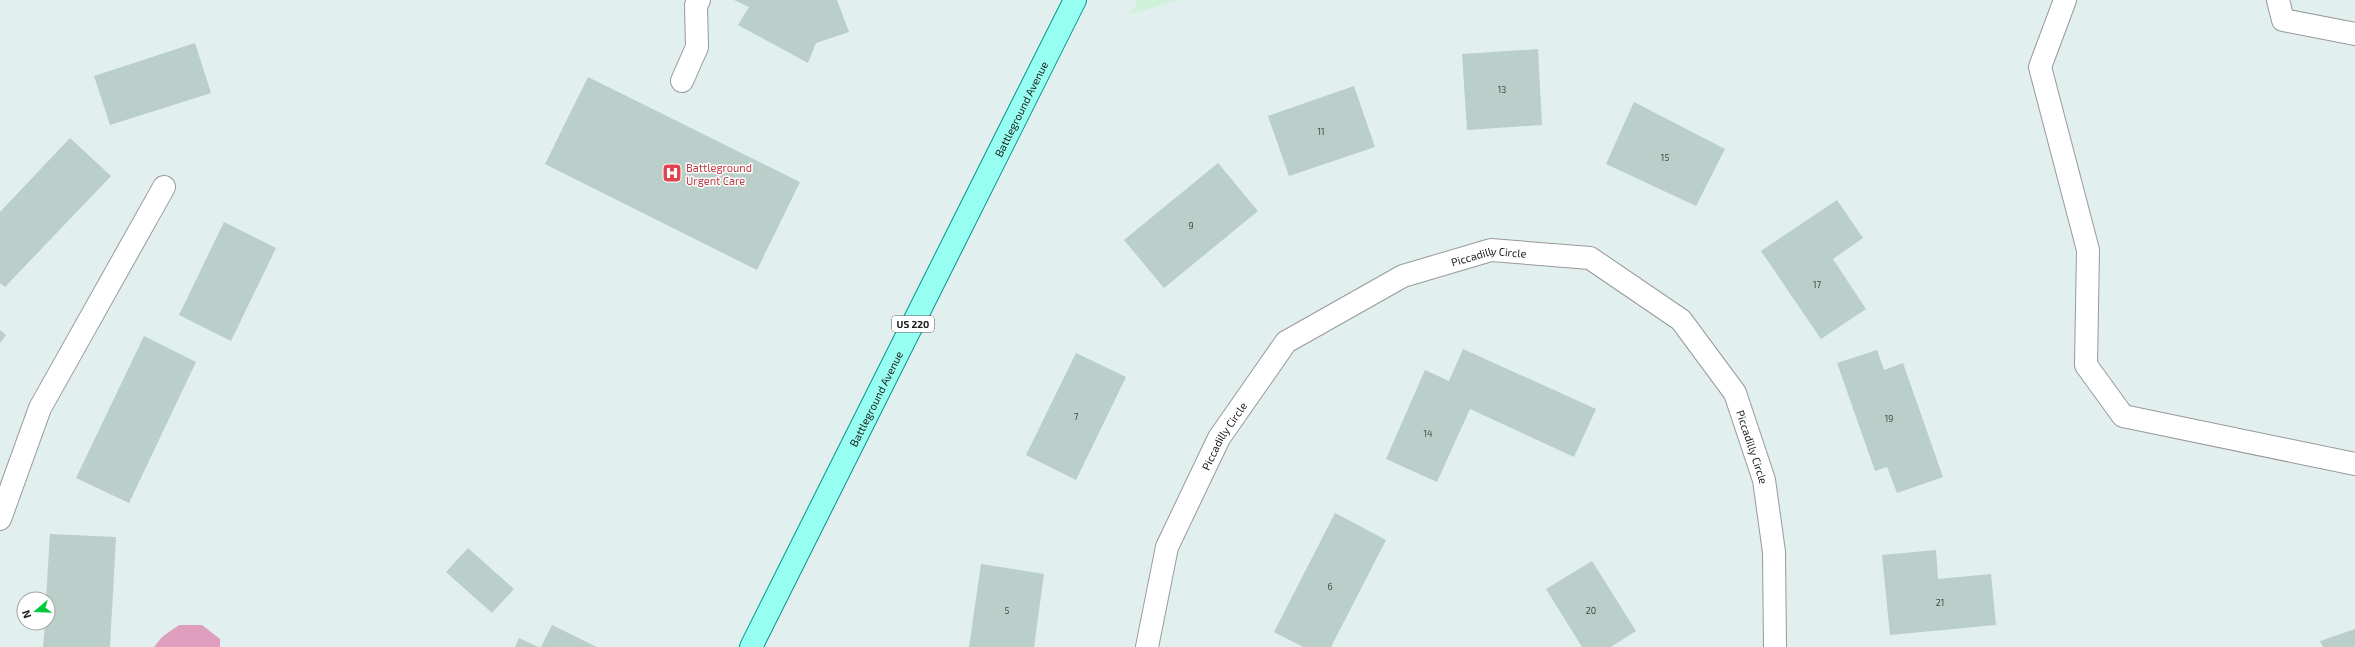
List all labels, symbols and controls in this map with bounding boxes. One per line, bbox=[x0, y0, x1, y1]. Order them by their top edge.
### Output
street label: Battleground Avenue bbox=[991, 59, 1050, 159]
house number: 13 bbox=[1498, 84, 1506, 95]
house number: 11 bbox=[1317, 126, 1325, 137]
house number: 15 bbox=[1661, 152, 1669, 163]
place label: Battleground Urgent Care bbox=[686, 161, 752, 187]
hospital icon: Battleground Urgent Care bbox=[661, 162, 683, 184]
house number: 9 bbox=[1188, 220, 1194, 231]
street label: Piccadilly Circle bbox=[1449, 244, 1527, 268]
house number: 17 bbox=[1813, 279, 1821, 290]
road number: US 220 bbox=[892, 316, 934, 332]
street label: Battleground Avenue bbox=[846, 348, 905, 448]
street label: Piccadilly Circle bbox=[1198, 399, 1249, 472]
street label: Piccadilly Circle bbox=[1735, 408, 1771, 485]
house number: 7 bbox=[1074, 411, 1079, 422]
house number: 19 bbox=[1885, 413, 1893, 424]
house number: 14 bbox=[1423, 428, 1433, 439]
house number: 6 bbox=[1327, 581, 1333, 592]
north arrow bbox=[16, 591, 56, 631]
house number: 21 bbox=[1936, 597, 1944, 608]
house number: 5 bbox=[1005, 605, 1010, 616]
house number: 20 bbox=[1586, 605, 1596, 616]
text: N bbox=[19, 608, 34, 620]

